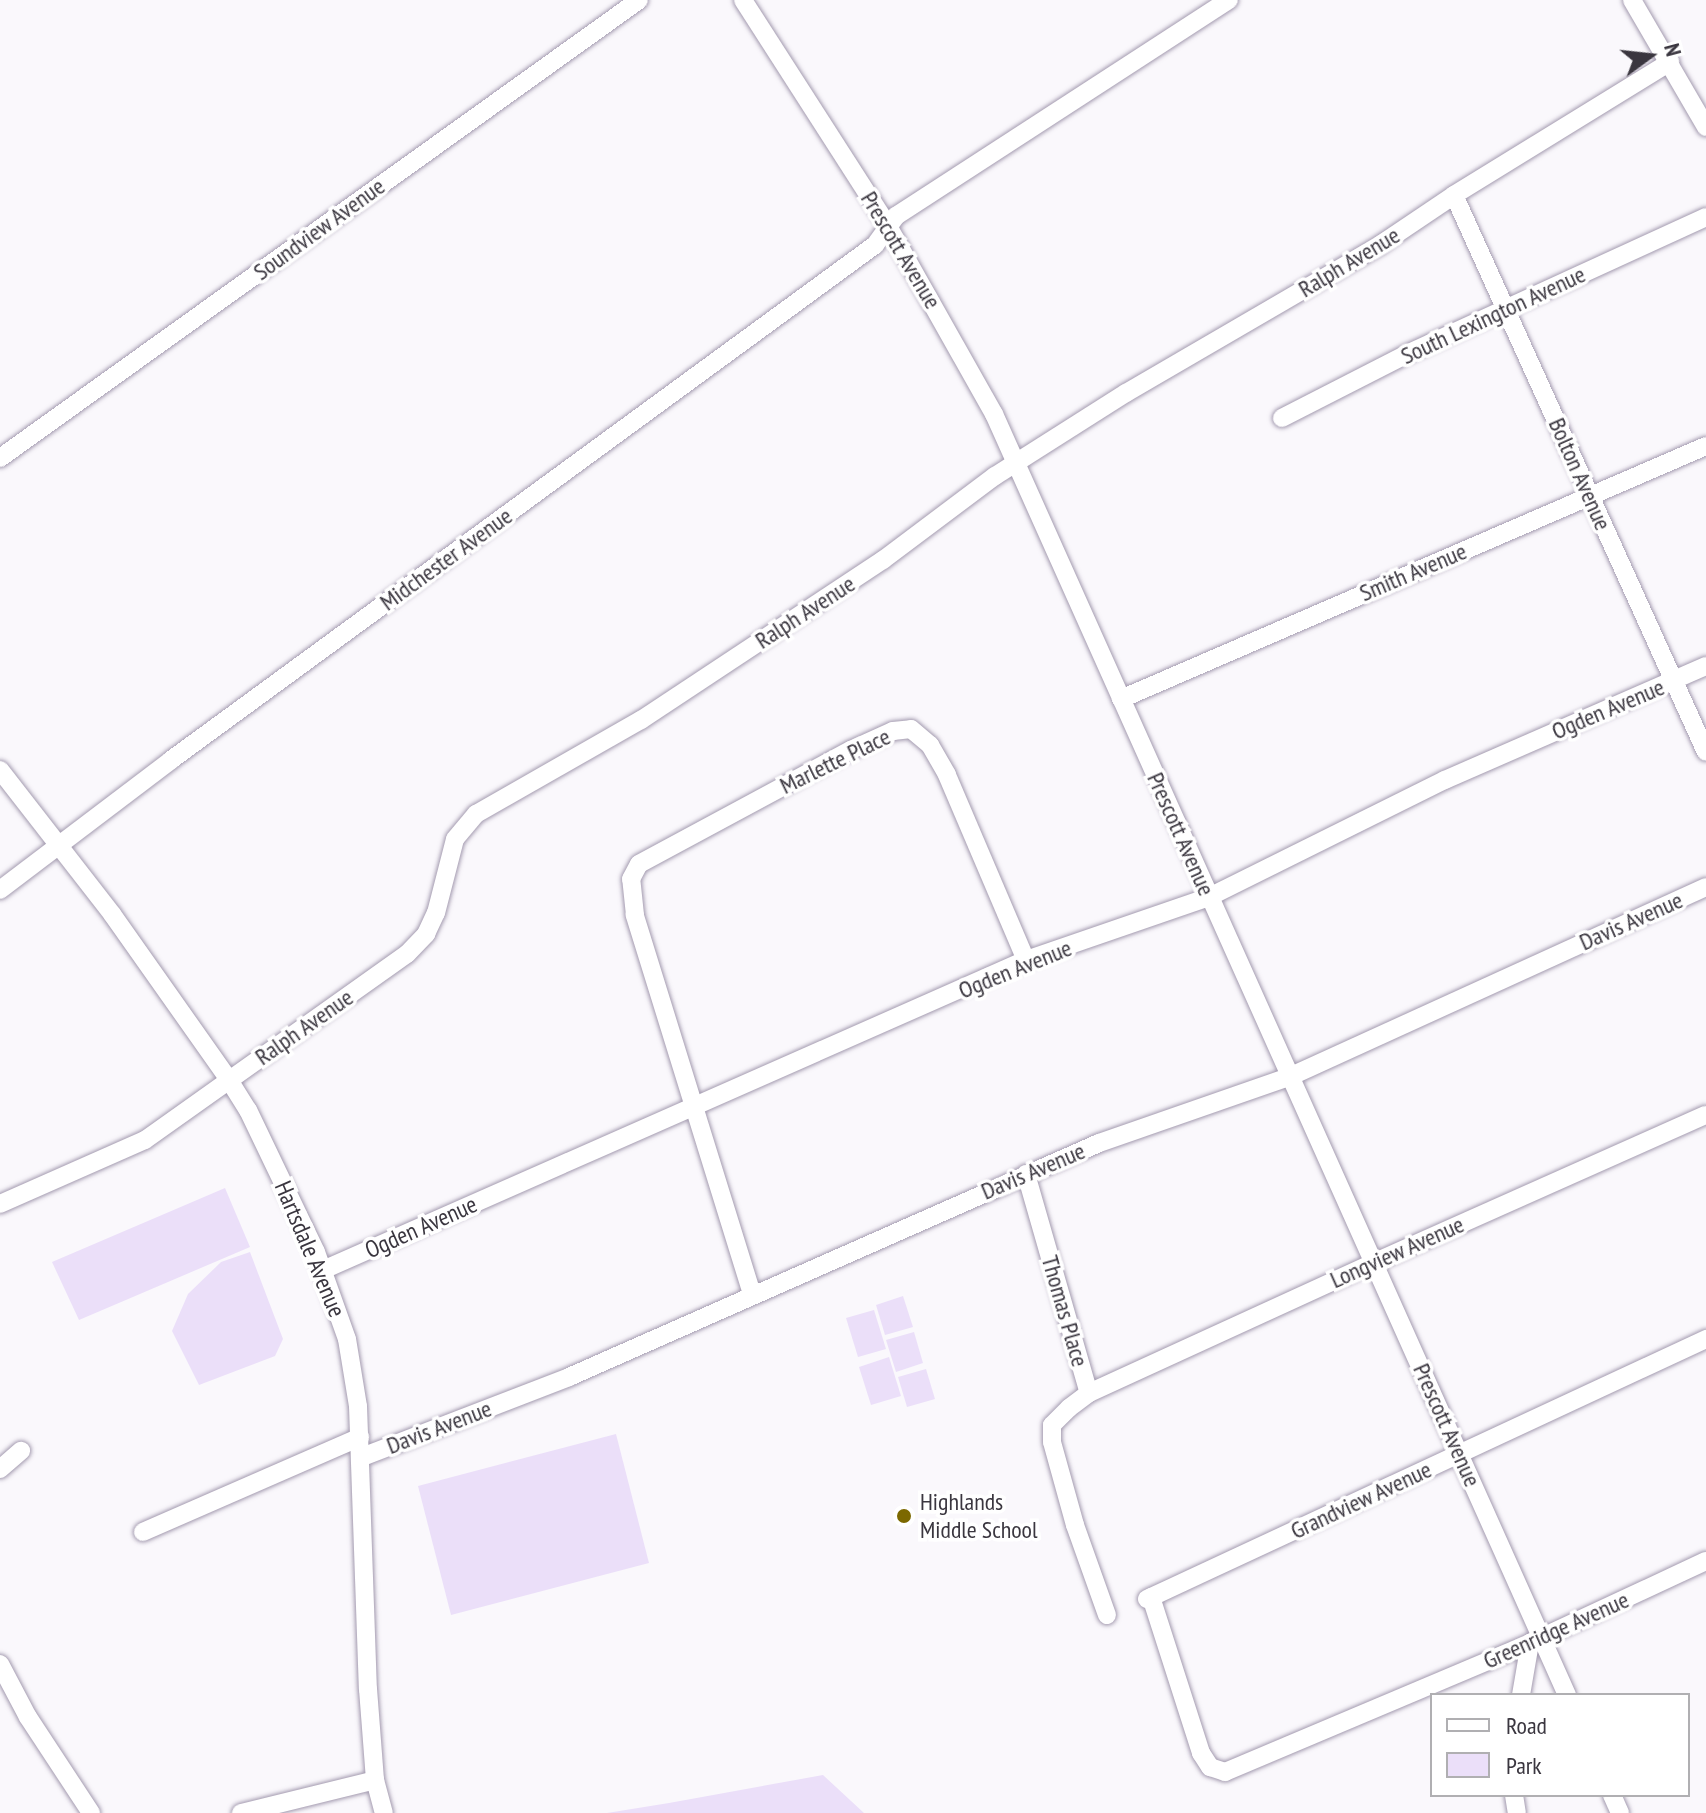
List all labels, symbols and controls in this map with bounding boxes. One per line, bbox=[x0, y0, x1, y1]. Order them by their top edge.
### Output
north arrow bbox=[1610, 16, 1690, 96]
text: N bbox=[1658, 40, 1688, 59]
street label: Soundview Avenue bbox=[247, 171, 391, 287]
street label: Prescott Avenue bbox=[855, 186, 947, 314]
street label: Ralph Avenue bbox=[1293, 220, 1405, 304]
street label: South Lexington Avenue bbox=[1396, 260, 1590, 370]
street label: Bolton Avenue bbox=[1542, 413, 1618, 535]
street label: Midchester Avenue bbox=[374, 501, 518, 617]
street label: Smith Avenue bbox=[1355, 536, 1471, 608]
street label: Ralph Avenue bbox=[750, 569, 860, 655]
street label: Ogden Avenue bbox=[1547, 672, 1669, 746]
street label: Marlette Place bbox=[775, 722, 895, 800]
street label: Prescott Avenue bbox=[1141, 768, 1221, 900]
street label: Davis Avenue bbox=[1575, 885, 1687, 957]
street label: Ogden Avenue bbox=[954, 933, 1076, 1005]
street label: Ralph Avenue bbox=[249, 983, 359, 1071]
street label: Davis Avenue bbox=[976, 1136, 1090, 1206]
street label: Hartsdale Avenue bbox=[268, 1176, 352, 1322]
street label: Ogden Avenue bbox=[360, 1189, 482, 1265]
street label: Longview Avenue bbox=[1325, 1209, 1469, 1295]
street label: Thomas Place bbox=[1035, 1252, 1095, 1370]
street label: Prescott Avenue bbox=[1407, 1359, 1487, 1491]
street label: Davis Avenue bbox=[382, 1394, 496, 1460]
street label: Grandview Avenue bbox=[1286, 1455, 1436, 1545]
place label: Highlands Middle School bbox=[920, 1488, 1038, 1544]
marker: Highlands Middle School bbox=[895, 1507, 913, 1525]
street label: Greenridge Avenue bbox=[1479, 1585, 1633, 1675]
legend bbox=[1430, 1693, 1690, 1797]
text: Road bbox=[1506, 1710, 1547, 1741]
text: Park bbox=[1506, 1750, 1542, 1781]

